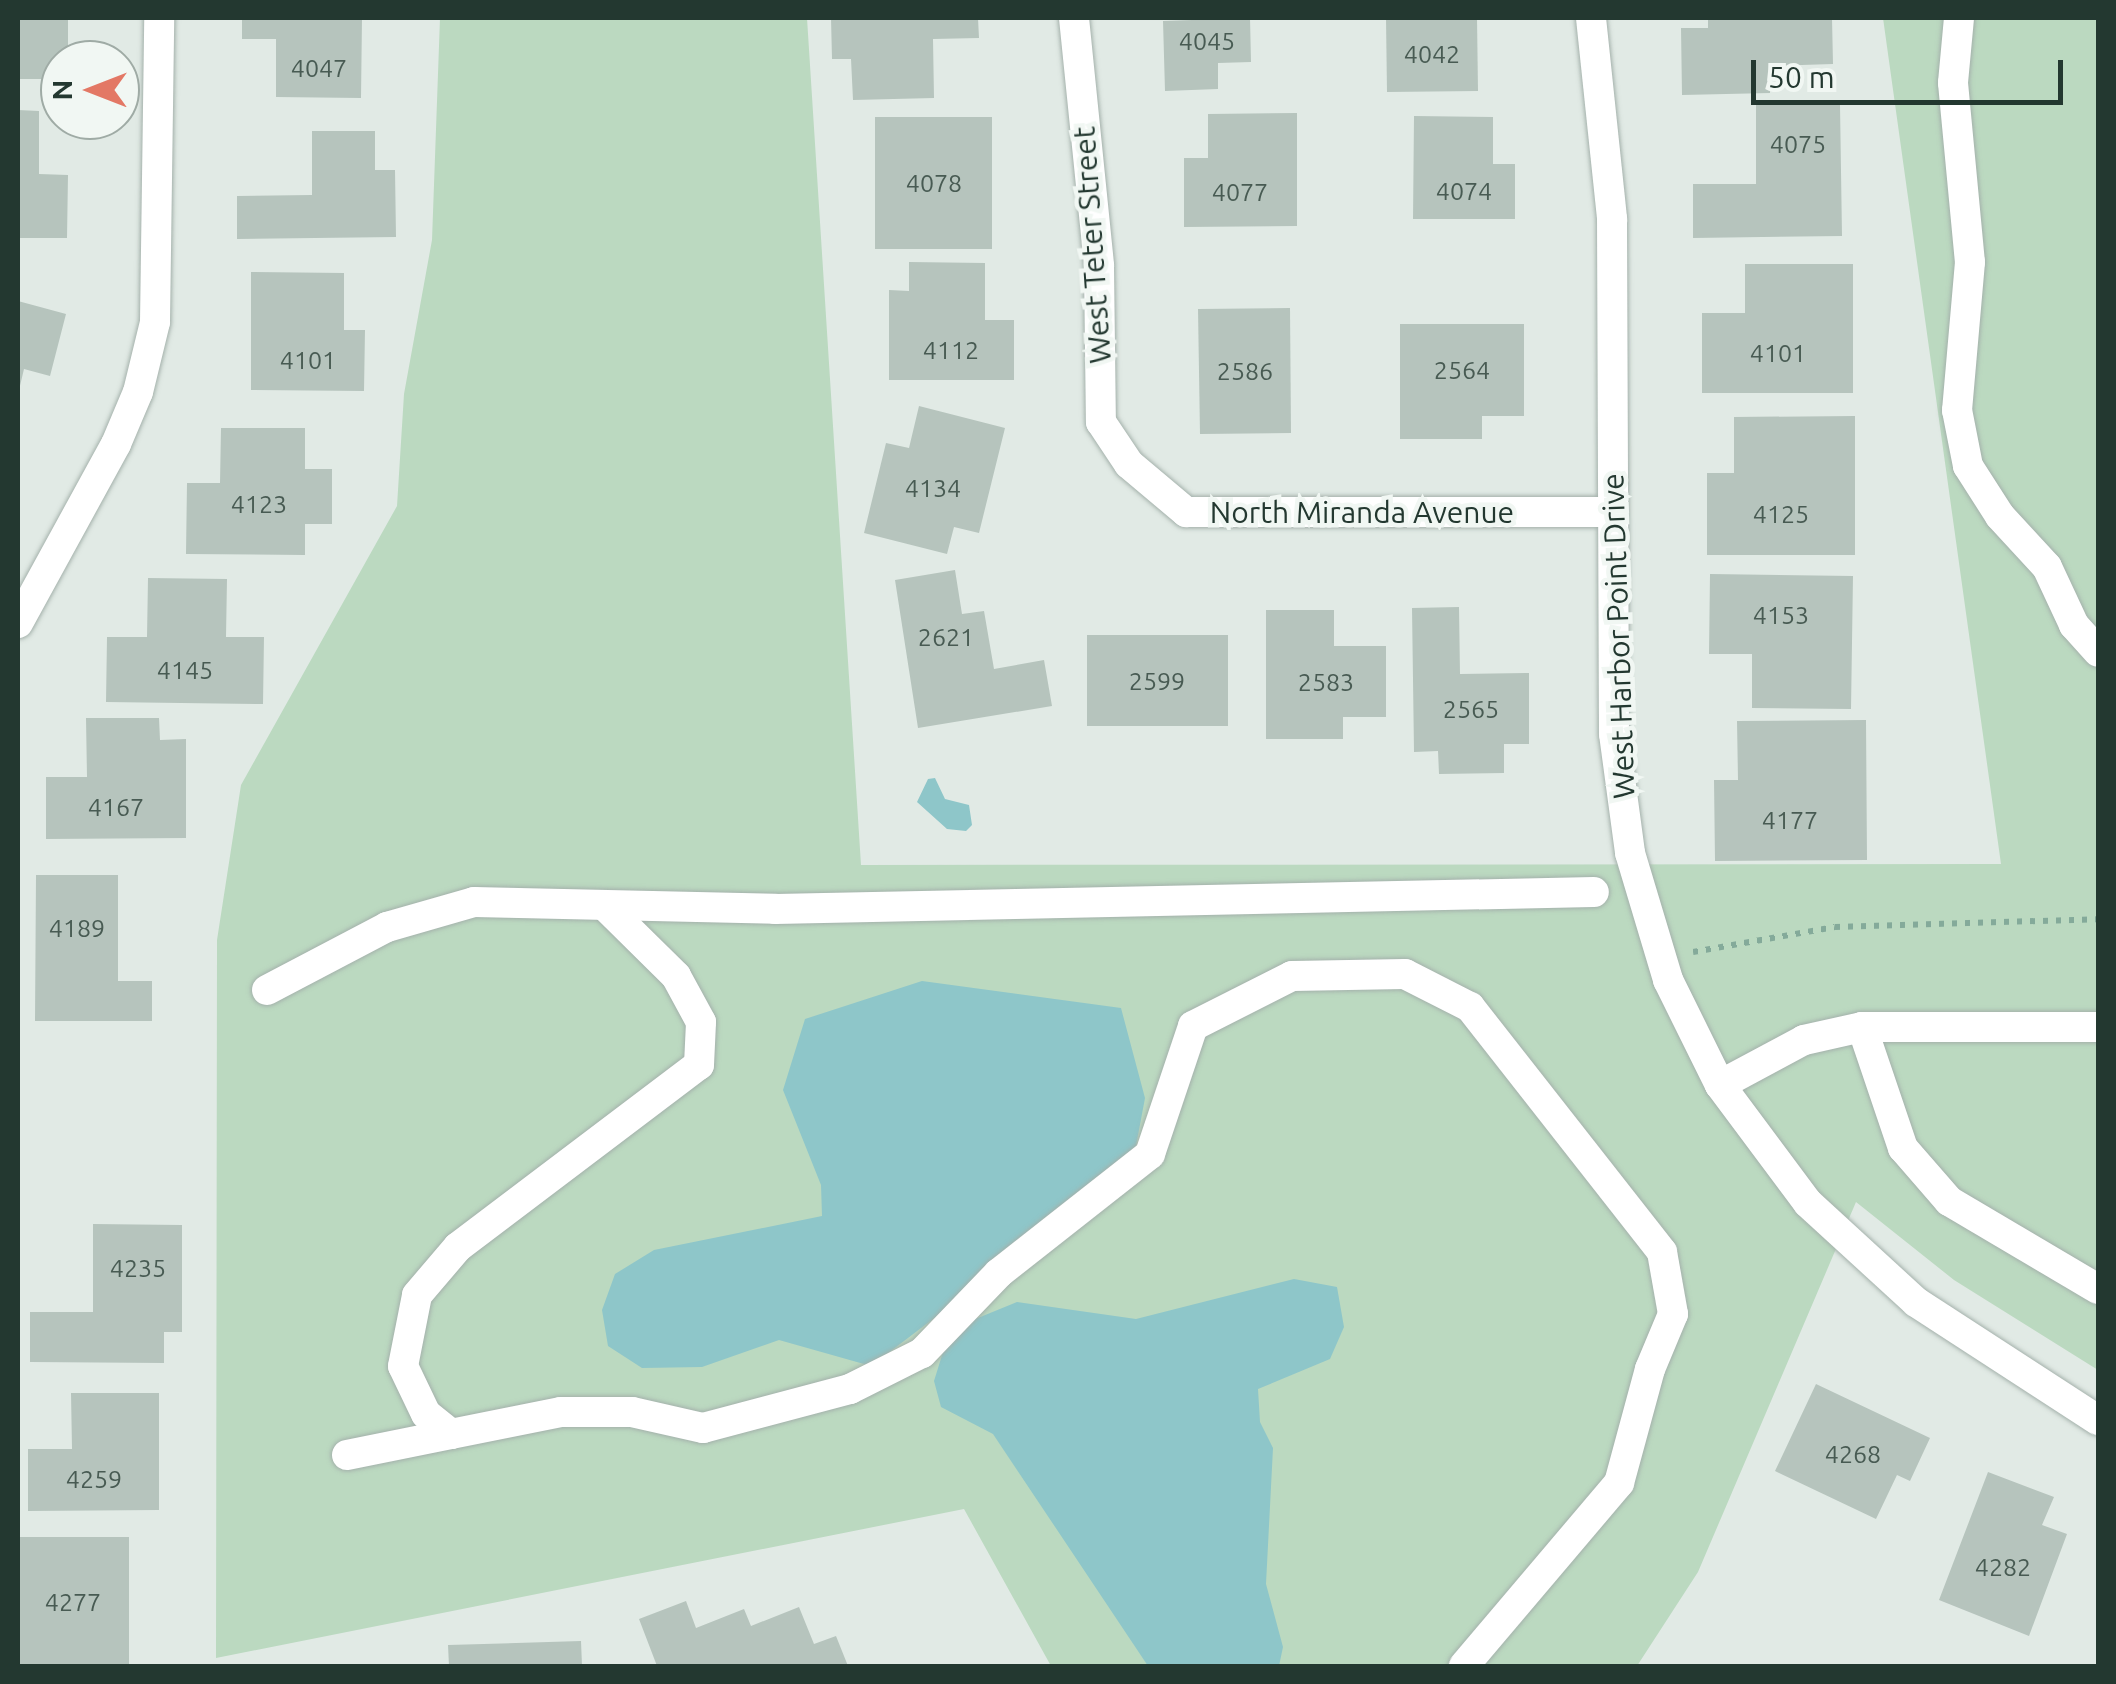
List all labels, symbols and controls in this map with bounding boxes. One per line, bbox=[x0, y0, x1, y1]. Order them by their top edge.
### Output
house number: 4045 bbox=[1179, 26, 1235, 56]
house number: 4042 bbox=[1404, 39, 1460, 69]
north arrow bbox=[40, 40, 140, 140]
scale bar bbox=[1756, 40, 2068, 102]
house number: 4047 bbox=[291, 53, 347, 83]
text: 50 m bbox=[1768, 60, 1835, 94]
text: N bbox=[46, 80, 77, 100]
street label: West Teter Street bbox=[1066, 125, 1118, 365]
house number: 4075 bbox=[1770, 129, 1826, 159]
house number: 4078 bbox=[906, 168, 962, 198]
house number: 4074 bbox=[1436, 176, 1492, 206]
house number: 4077 bbox=[1212, 177, 1268, 207]
house number: 4112 bbox=[923, 335, 979, 365]
house number: 4101 bbox=[1750, 338, 1806, 368]
house number: 4101 bbox=[280, 345, 336, 375]
house number: 2564 bbox=[1434, 355, 1490, 385]
house number: 2586 bbox=[1217, 356, 1273, 386]
house number: 4134 bbox=[905, 473, 961, 503]
street label: West Harbor Point Drive bbox=[1594, 473, 1642, 799]
house number: 4123 bbox=[231, 489, 287, 519]
street label: North Miranda Avenue bbox=[1210, 494, 1514, 530]
house number: 4125 bbox=[1753, 499, 1809, 529]
house number: 4153 bbox=[1753, 600, 1809, 630]
house number: 2621 bbox=[918, 622, 974, 652]
house number: 4145 bbox=[157, 655, 213, 685]
house number: 2599 bbox=[1129, 666, 1185, 696]
house number: 2583 bbox=[1298, 667, 1354, 697]
house number: 2565 bbox=[1443, 694, 1499, 724]
house number: 4167 bbox=[88, 792, 144, 822]
house number: 4177 bbox=[1762, 805, 1818, 835]
house number: 4189 bbox=[49, 913, 105, 943]
house number: 4235 bbox=[110, 1253, 166, 1283]
house number: 4268 bbox=[1825, 1439, 1881, 1469]
house number: 4259 bbox=[66, 1464, 122, 1494]
house number: 4282 bbox=[1975, 1552, 2031, 1582]
house number: 4277 bbox=[45, 1587, 101, 1617]

